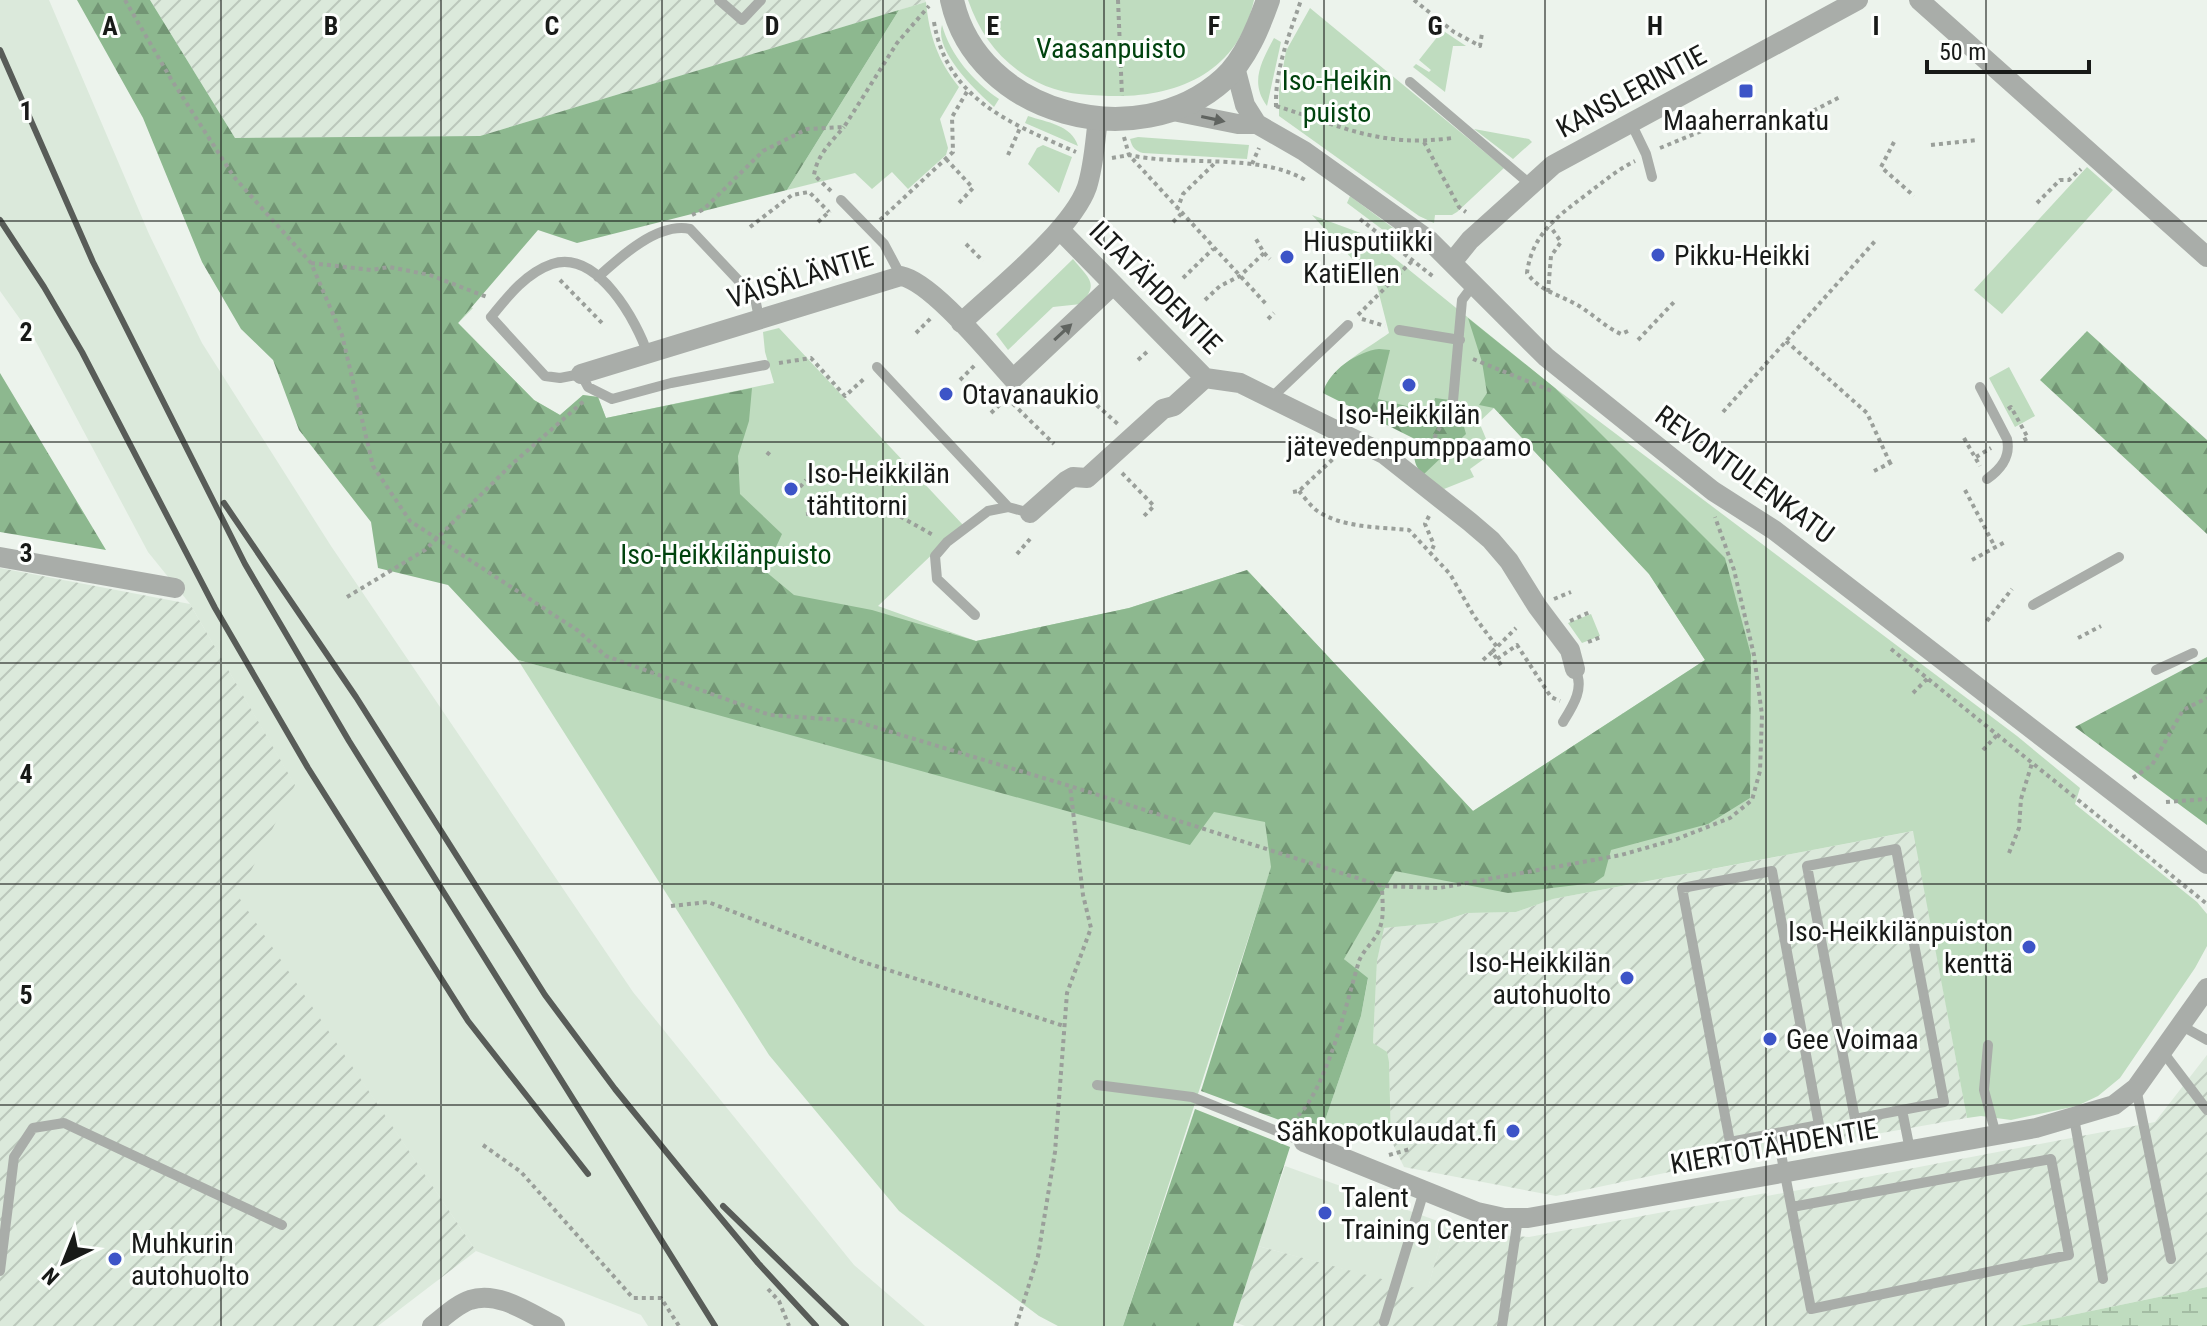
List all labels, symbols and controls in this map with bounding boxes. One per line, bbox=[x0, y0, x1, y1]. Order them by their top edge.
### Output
text: A bbox=[102, 11, 118, 41]
text: B bbox=[324, 11, 338, 41]
text: C bbox=[545, 11, 560, 41]
text: D bbox=[765, 11, 779, 41]
text: E bbox=[987, 11, 1000, 41]
text: F bbox=[1208, 11, 1220, 41]
text: G bbox=[1427, 11, 1443, 41]
text: H bbox=[1647, 11, 1663, 41]
text: I bbox=[1872, 11, 1880, 41]
scale bar bbox=[1927, 24, 2089, 74]
park label: Vaasanpuisto bbox=[1036, 32, 1186, 65]
street label: KANSLERINTIE bbox=[1551, 38, 1712, 145]
text: 50 m bbox=[1939, 38, 1986, 66]
park label: Iso-Heikin puisto bbox=[1282, 64, 1392, 129]
marker: Maaherrankatu bbox=[1737, 82, 1755, 100]
text: 1 bbox=[19, 96, 33, 126]
place label: Maaherrankatu bbox=[1663, 104, 1829, 137]
one-way arrow bbox=[1200, 113, 1225, 126]
street label: ILTATÄHDENTIE bbox=[1083, 214, 1229, 360]
place label: Hiusputiikki KatiEllen bbox=[1303, 225, 1433, 290]
place label: Pikku-Heikki bbox=[1674, 239, 1810, 272]
street label: VÄISÄLÄNTIE bbox=[723, 240, 877, 315]
marker: Pikku-Heikki bbox=[1649, 246, 1667, 264]
marker: Hiusputiikki KatiEllen bbox=[1278, 248, 1296, 266]
text: 2 bbox=[19, 317, 33, 347]
one-way arrow bbox=[1053, 324, 1072, 342]
marker: Iso-Heikkilän jätevedenpumppaamo bbox=[1400, 376, 1418, 394]
place label: Otavanaukio bbox=[962, 378, 1099, 411]
marker: Otavanaukio bbox=[937, 385, 955, 403]
place label: Iso-Heikkilän jätevedenpumppaamo bbox=[1286, 398, 1531, 463]
street label: REVONTULENKATU bbox=[1649, 398, 1841, 550]
place label: Iso-Heikkilän tähtitorni bbox=[807, 457, 950, 522]
marker: Iso-Heikkilän tähtitorni bbox=[782, 480, 800, 498]
text: 3 bbox=[19, 538, 33, 568]
park label: Iso-Heikkilänpuisto bbox=[620, 538, 832, 571]
text: 4 bbox=[19, 759, 33, 789]
place label: Iso-Heikkilänpuiston kenttä bbox=[1788, 915, 2013, 980]
marker: Iso-Heikkilänpuiston kenttä bbox=[2020, 938, 2038, 956]
place label: Iso-Heikkilän autohuolto bbox=[1468, 946, 1611, 1011]
marker: Iso-Heikkilän autohuolto bbox=[1618, 969, 1636, 987]
text: 5 bbox=[19, 980, 33, 1010]
place label: Gee Voimaa bbox=[1786, 1023, 1919, 1056]
marker: Gee Voimaa bbox=[1761, 1030, 1779, 1048]
street label: KIERTOTÄHDENTIE bbox=[1668, 1112, 1880, 1181]
place label: Sähkopotkulaudat.fi bbox=[1277, 1115, 1497, 1148]
marker: Sähkopotkulaudat.fi bbox=[1504, 1122, 1522, 1140]
place label: Talent Training Center bbox=[1341, 1181, 1509, 1246]
marker: Talent Training Center bbox=[1316, 1204, 1334, 1222]
north arrow bbox=[24, 1222, 104, 1302]
place label: Muhkurin autohuolto bbox=[131, 1227, 250, 1292]
marker: Muhkurin autohuolto bbox=[106, 1250, 124, 1268]
text: N bbox=[37, 1263, 64, 1290]

